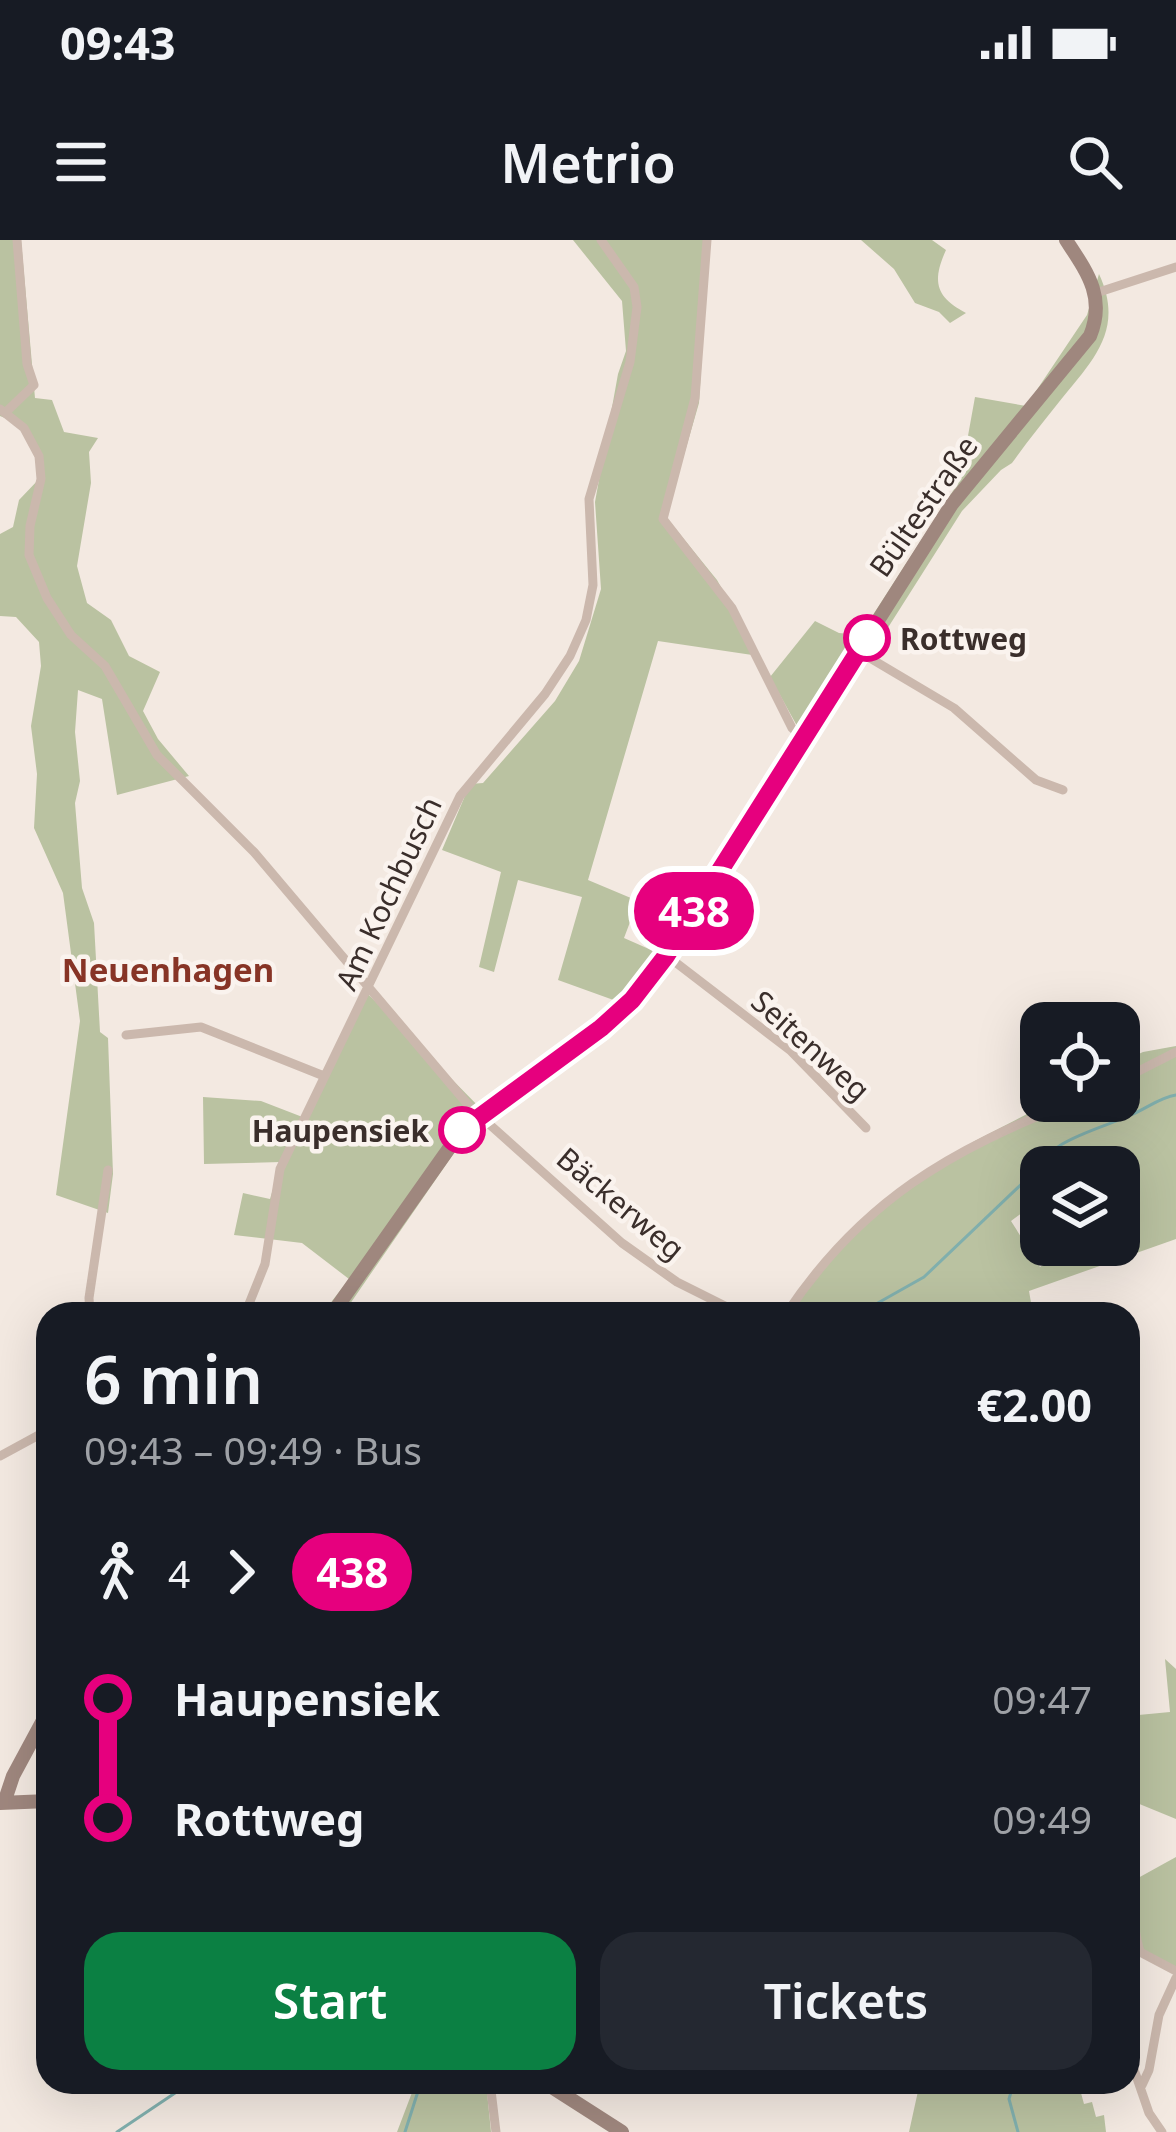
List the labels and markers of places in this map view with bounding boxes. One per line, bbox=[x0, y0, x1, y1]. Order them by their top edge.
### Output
marker: Rottweg bbox=[845, 616, 889, 660]
place label: Rottweg bbox=[900, 618, 1027, 659]
marker: Haupensiek bbox=[440, 1108, 484, 1152]
place label: Haupensiek bbox=[252, 1110, 429, 1151]

